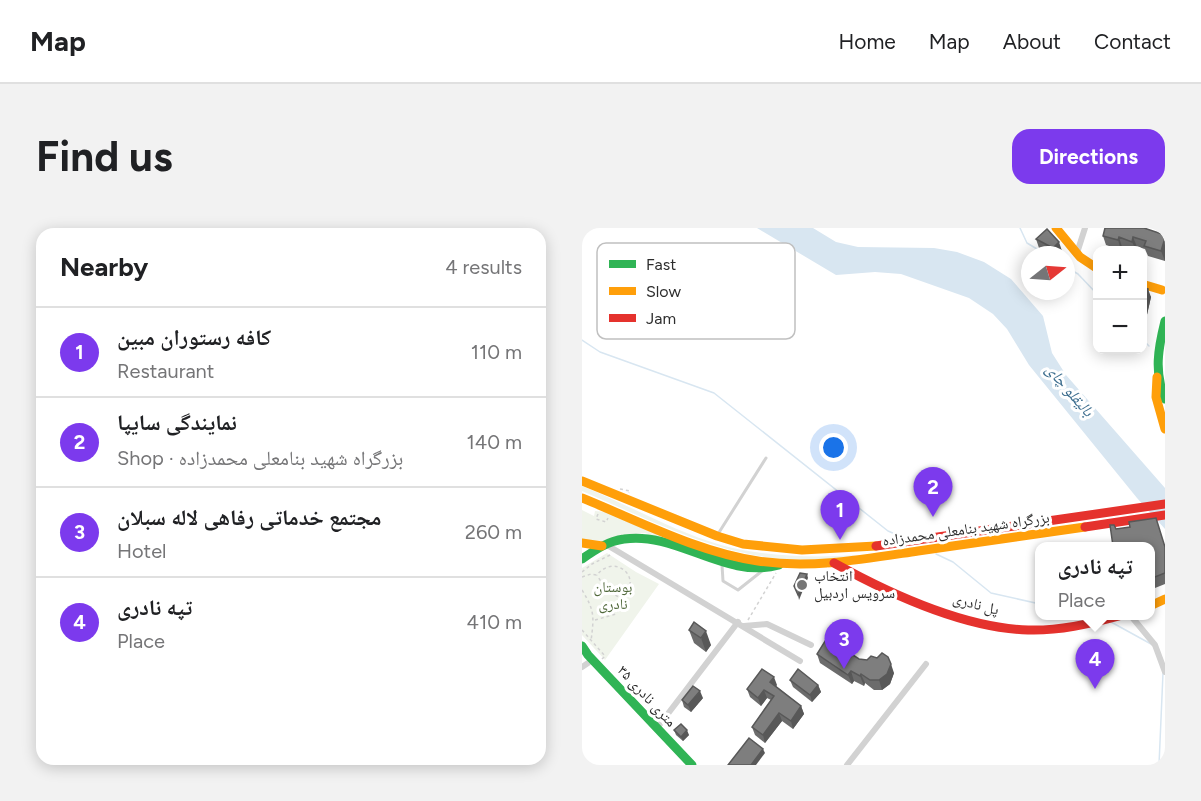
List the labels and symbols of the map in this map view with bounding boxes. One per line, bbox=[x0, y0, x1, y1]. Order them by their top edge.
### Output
legend bbox=[597, 243, 795, 339]
north arrow bbox=[1021, 246, 1075, 300]
text: Fast bbox=[646, 255, 676, 274]
text: Slow bbox=[646, 282, 681, 301]
text: Jam bbox=[646, 309, 676, 328]
water label: بالیقلو چای bbox=[1041, 360, 1098, 421]
your location bbox=[819, 433, 848, 462]
pin: 2 bbox=[914, 468, 952, 517]
pin: 1 bbox=[820, 490, 860, 540]
street label: بزرگراه شهید بنامعلی محمدزاده bbox=[881, 508, 1051, 551]
place label: انتخاب سرویس اردبیل bbox=[814, 567, 895, 603]
park label: بوستان نادری bbox=[593, 578, 633, 614]
marker: انتخاب سرویس اردبیل bbox=[795, 578, 809, 592]
street label: پل نادری bbox=[951, 589, 1001, 620]
pin: 3 bbox=[824, 620, 864, 669]
pin: 4 bbox=[1076, 640, 1114, 689]
street label: ۳۵ متری نادری bbox=[613, 661, 680, 731]

